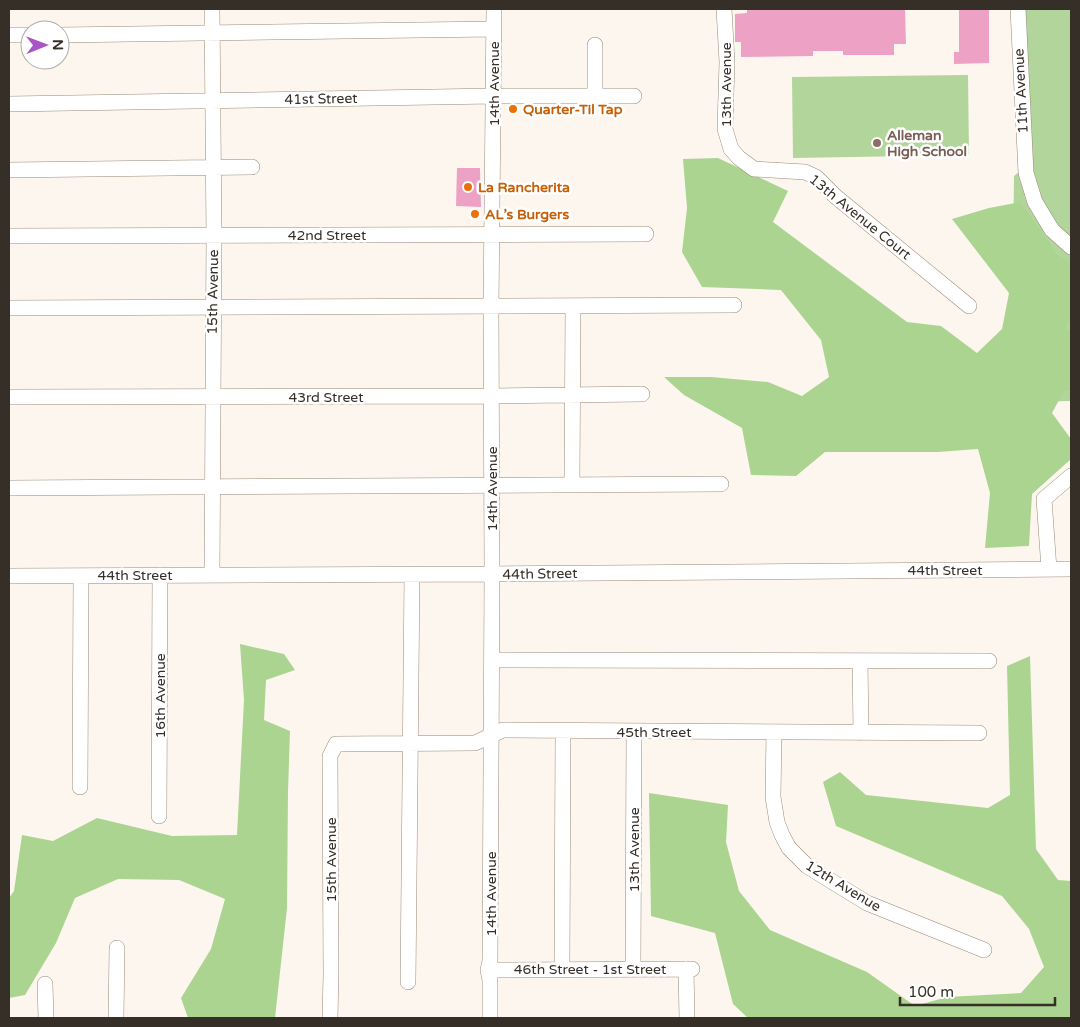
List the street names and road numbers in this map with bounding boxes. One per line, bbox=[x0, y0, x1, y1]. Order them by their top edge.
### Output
street label: 14th Avenue bbox=[486, 41, 503, 127]
street label: 13th Avenue bbox=[718, 42, 735, 128]
street label: 11th Avenue bbox=[1010, 48, 1032, 134]
street label: 41st Street bbox=[284, 90, 358, 108]
street label: 13th Avenue Court bbox=[806, 171, 915, 264]
street label: 42nd Street bbox=[288, 227, 367, 244]
street label: 15th Avenue bbox=[204, 249, 222, 335]
street label: 43rd Street bbox=[288, 389, 364, 406]
street label: 14th Avenue bbox=[484, 446, 501, 532]
street label: 44th Street bbox=[907, 562, 983, 579]
street label: 44th Street bbox=[502, 565, 578, 583]
street label: 44th Street bbox=[97, 567, 173, 584]
street label: 16th Avenue bbox=[152, 653, 169, 739]
street label: 45th Street bbox=[616, 724, 692, 741]
street label: 13th Avenue bbox=[626, 807, 643, 893]
street label: 15th Avenue bbox=[323, 817, 340, 903]
street label: 14th Avenue bbox=[483, 851, 500, 937]
street label: 12th Avenue bbox=[802, 857, 884, 915]
street label: 46th Street - 1st Street bbox=[514, 961, 667, 978]

